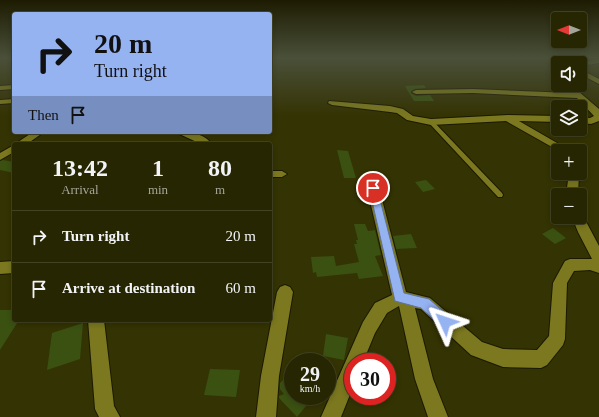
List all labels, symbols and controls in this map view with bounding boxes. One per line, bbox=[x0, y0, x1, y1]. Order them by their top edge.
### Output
north arrow bbox=[551, 12, 587, 48]
map controls bbox=[551, 12, 587, 224]
icon: right bbox=[28, 28, 80, 80]
text: 20 m bbox=[94, 28, 152, 59]
button: sound bbox=[551, 56, 587, 92]
text: Turn right bbox=[94, 61, 167, 81]
button: layers bbox=[551, 100, 587, 136]
icon: arrive bbox=[67, 104, 89, 126]
text: Then bbox=[28, 107, 59, 123]
button: + bbox=[551, 144, 587, 180]
text: 13:42 bbox=[52, 155, 108, 181]
text: 1 bbox=[152, 155, 164, 181]
text: 80 bbox=[208, 155, 232, 181]
pin bbox=[356, 171, 390, 205]
icon: arrive bbox=[362, 177, 384, 199]
text: Arrival bbox=[61, 182, 99, 197]
text: min bbox=[148, 182, 168, 197]
text: m bbox=[215, 182, 225, 197]
button: − bbox=[551, 188, 587, 224]
icon: right bbox=[28, 226, 50, 248]
text: Turn right bbox=[62, 228, 129, 244]
text: 20 m bbox=[226, 228, 256, 244]
icon: arrive bbox=[28, 278, 50, 300]
text: Arrive at destination bbox=[62, 280, 195, 296]
text: 60 m bbox=[226, 280, 256, 296]
position arrow bbox=[424, 301, 466, 343]
speed limit sign: 30 bbox=[344, 353, 396, 405]
text: 29 bbox=[300, 363, 320, 385]
text: km/h bbox=[300, 383, 320, 394]

